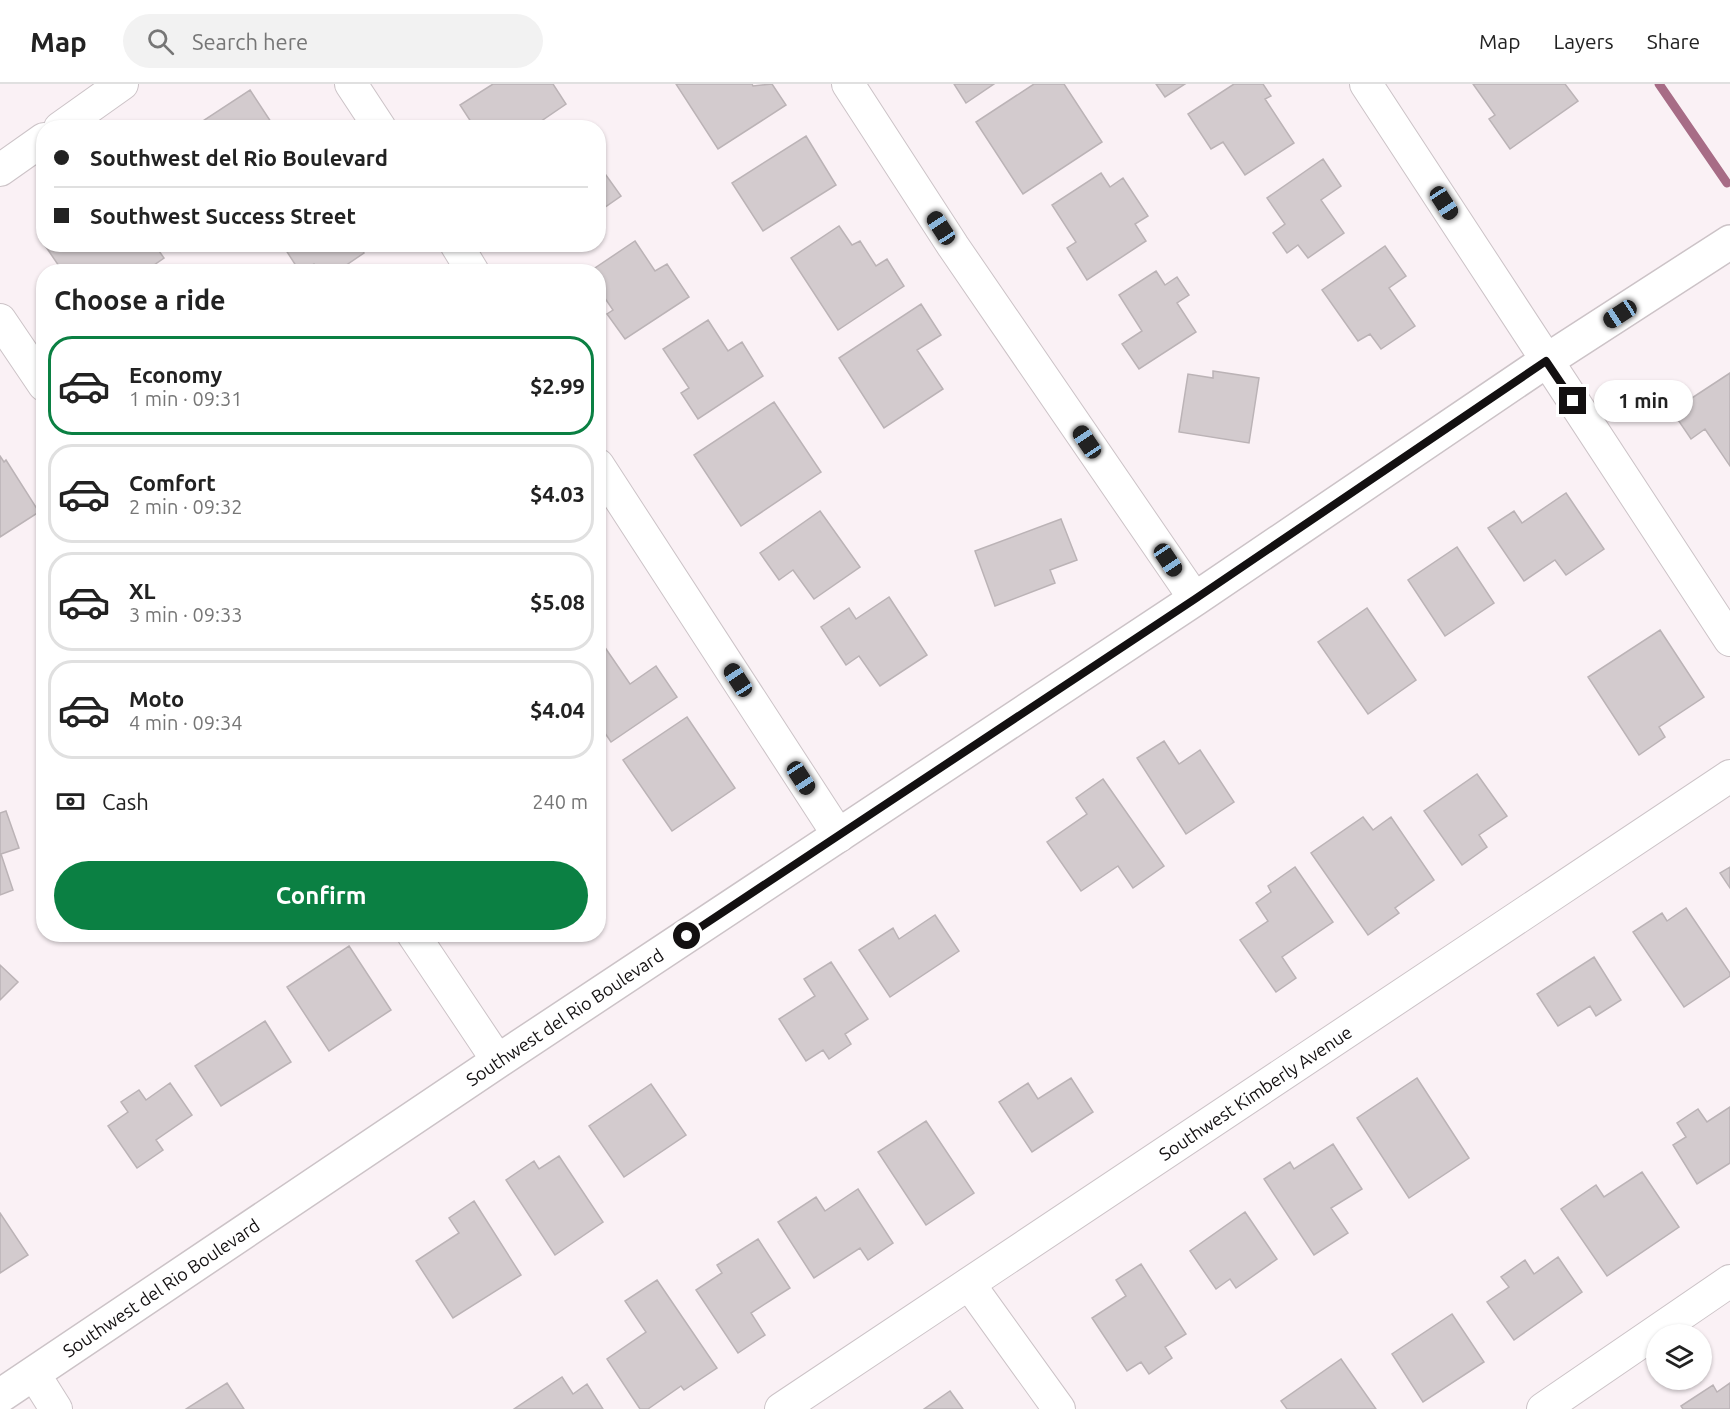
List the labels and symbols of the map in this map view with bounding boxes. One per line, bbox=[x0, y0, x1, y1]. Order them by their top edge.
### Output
car bbox=[1427, 183, 1461, 223]
car bbox=[924, 208, 958, 248]
car bbox=[1600, 297, 1640, 331]
callout: 1 min bbox=[1594, 380, 1693, 422]
route end bbox=[1559, 387, 1586, 414]
car bbox=[1069, 422, 1105, 462]
car bbox=[1150, 540, 1186, 580]
car bbox=[721, 660, 755, 700]
car bbox=[784, 758, 818, 798]
route start bbox=[673, 922, 700, 949]
street label: Southwest del Rio Boulevard bbox=[462, 944, 667, 1090]
street label: Southwest Kimberly Avenue bbox=[1155, 1021, 1355, 1164]
street label: Southwest del Rio Boulevard bbox=[59, 1215, 263, 1361]

